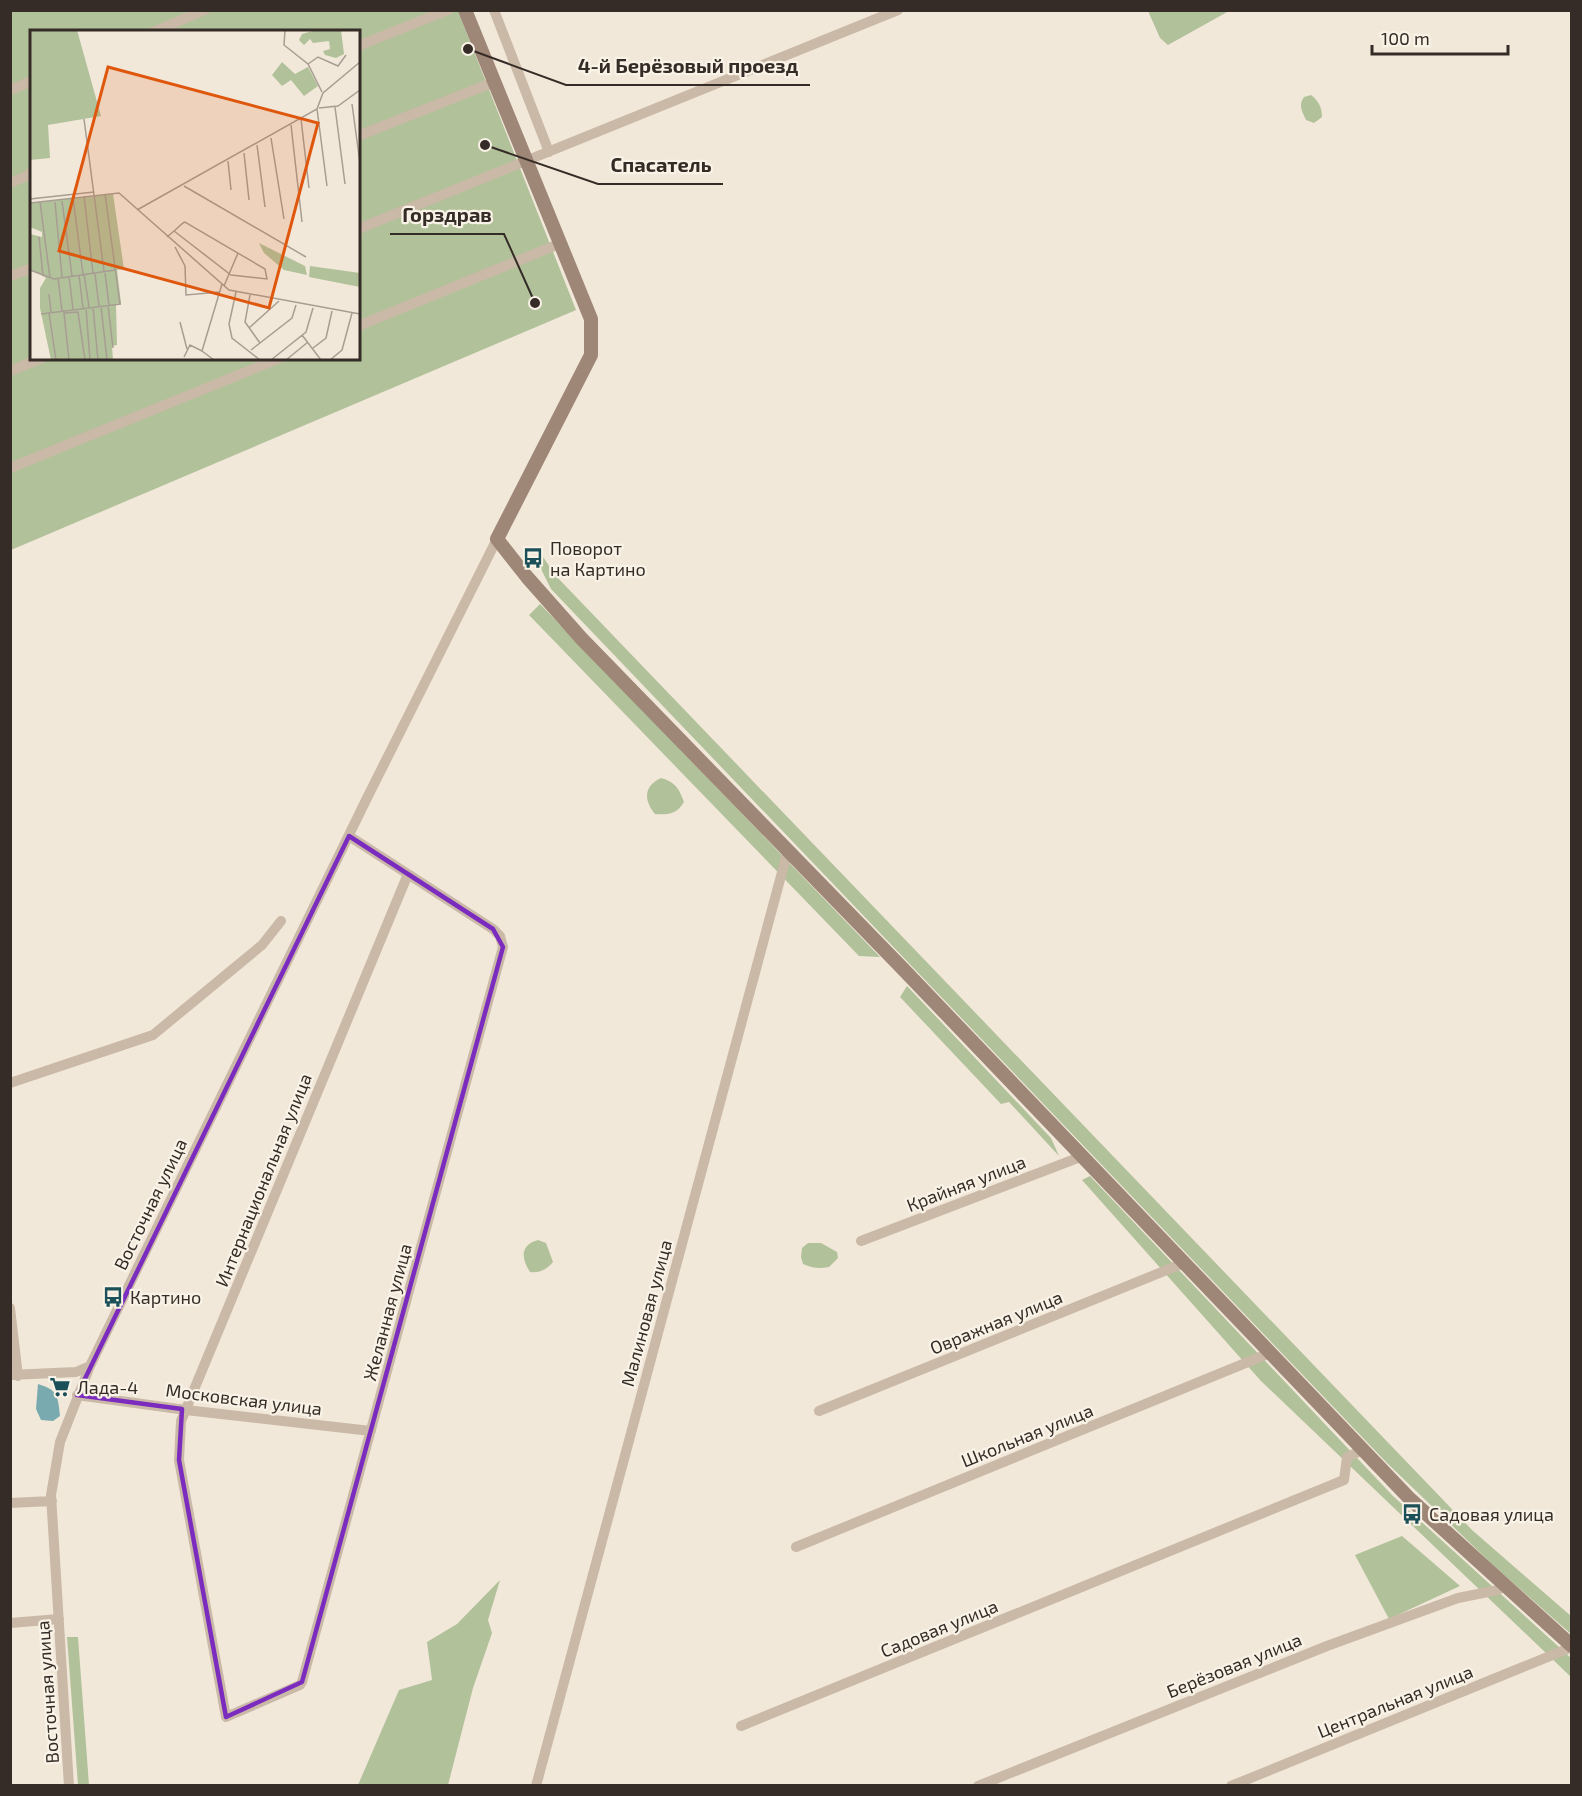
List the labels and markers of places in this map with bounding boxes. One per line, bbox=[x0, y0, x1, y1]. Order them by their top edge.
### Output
callout: 4-й Берёзовый проезд bbox=[566, 47, 810, 85]
callout: Спасатель bbox=[598, 146, 723, 184]
callout: Горздрав bbox=[390, 196, 504, 234]
place label: Поворот на Картино bbox=[550, 537, 646, 580]
bus stop icon: Поворот на Картино bbox=[521, 546, 545, 570]
bus stop icon: Картино bbox=[101, 1285, 125, 1309]
place label: Картино bbox=[130, 1286, 201, 1308]
supermarket icon: Лада-4 bbox=[48, 1375, 72, 1399]
place label: Лада-4 bbox=[77, 1376, 138, 1398]
bus stop icon: Садовая улица bbox=[1400, 1502, 1424, 1526]
place label: Садовая улица bbox=[1429, 1503, 1554, 1525]

